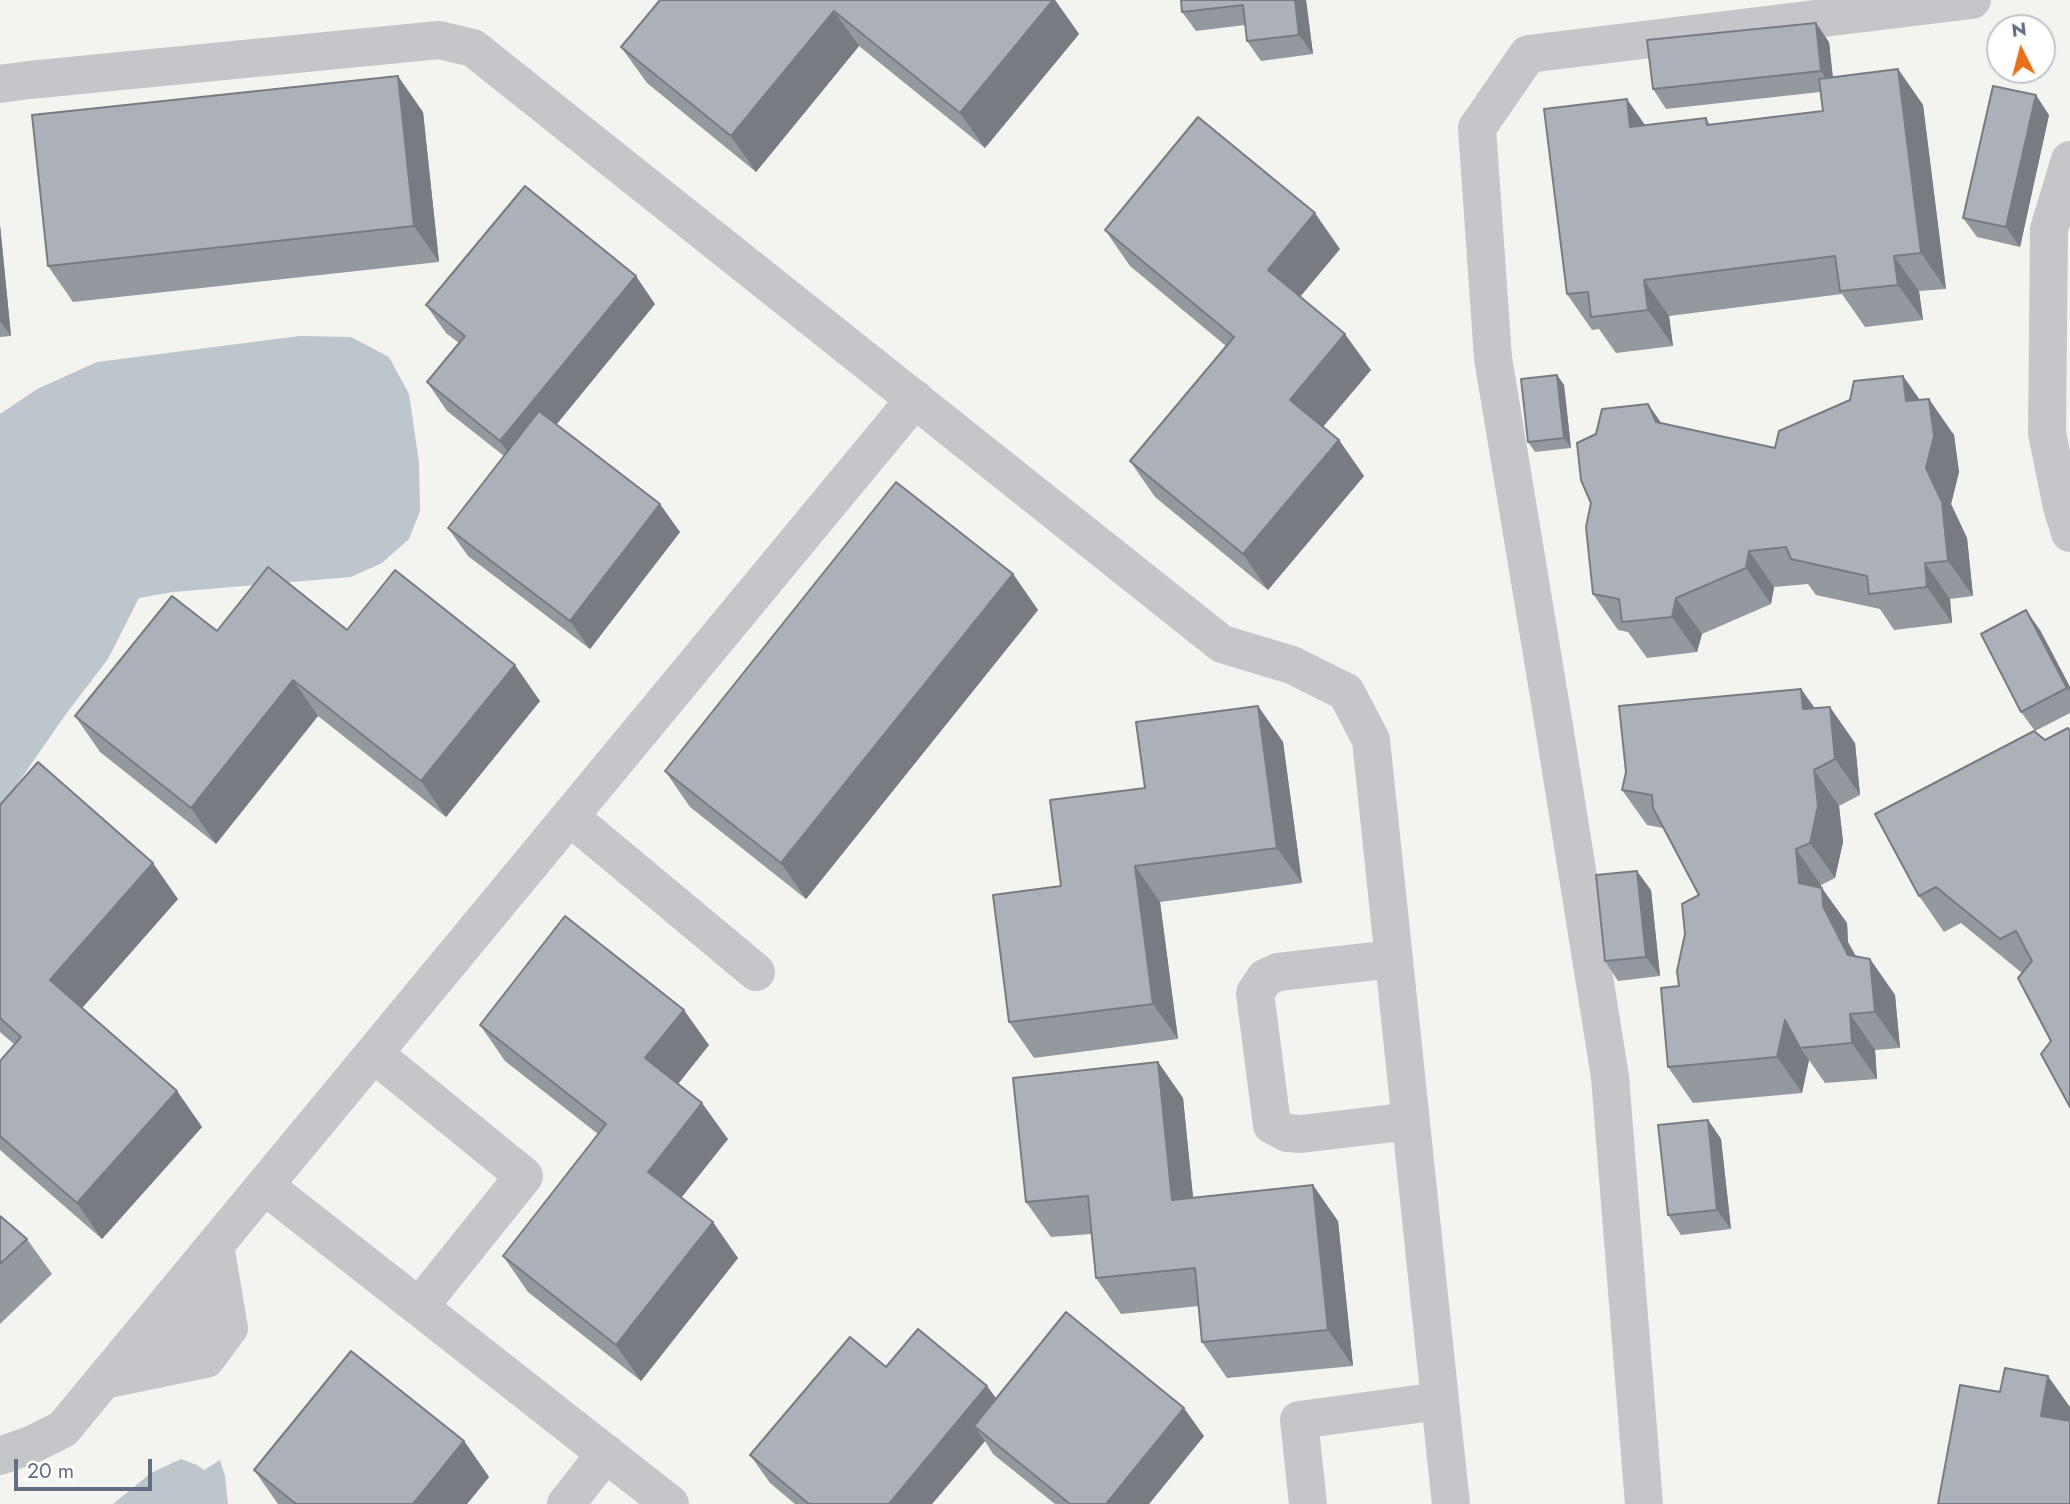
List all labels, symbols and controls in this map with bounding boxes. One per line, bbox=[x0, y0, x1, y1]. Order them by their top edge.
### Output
north arrow bbox=[1986, 14, 2056, 84]
text: N bbox=[2010, 15, 2028, 44]
scale bar bbox=[18, 1444, 156, 1488]
text: 20 m bbox=[27, 1456, 74, 1486]

